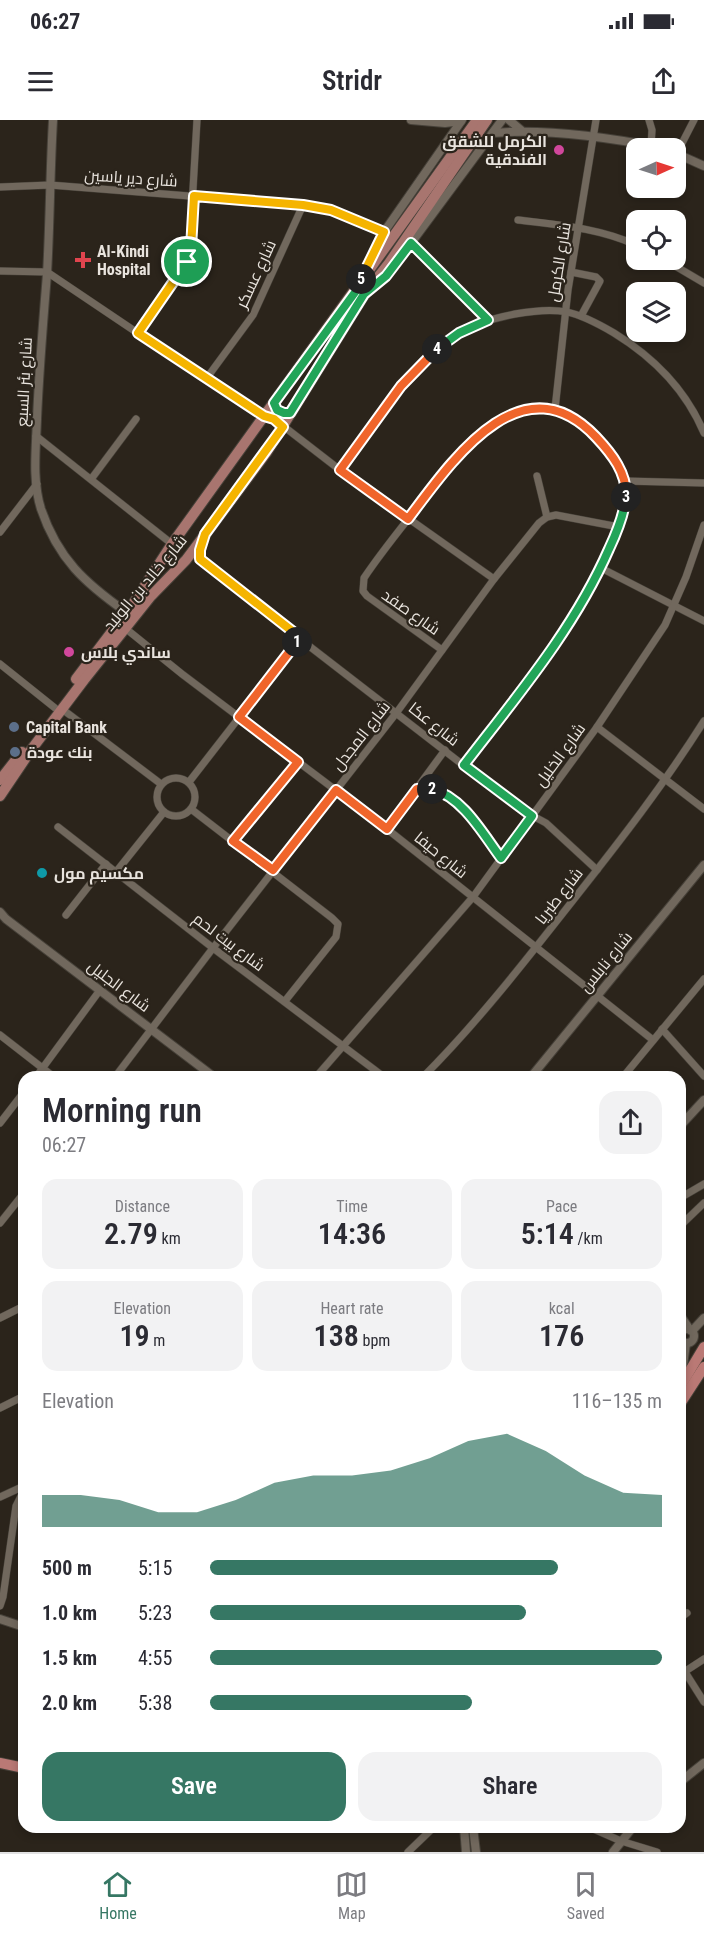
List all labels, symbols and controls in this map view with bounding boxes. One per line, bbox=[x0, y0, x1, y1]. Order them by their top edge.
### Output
text: 06:27 bbox=[30, 9, 81, 34]
icon: menu bbox=[24, 65, 57, 98]
text: Stridr bbox=[322, 65, 382, 97]
icon: share bbox=[647, 65, 680, 98]
place label: الكرمل للشقق الفندقية bbox=[442, 132, 547, 169]
north arrow bbox=[626, 138, 686, 198]
map controls bbox=[626, 138, 686, 342]
marker: الكرمل للشقق الفندقية bbox=[552, 143, 566, 157]
street label: شارع دير ياسين bbox=[84, 165, 178, 193]
button: locate bbox=[626, 210, 686, 270]
street label: شارع الكرمل bbox=[543, 221, 577, 303]
pin bbox=[161, 236, 212, 287]
street label: شارع عسكر bbox=[231, 237, 282, 313]
place label: Al-Kindi Hospital bbox=[97, 242, 150, 279]
icon: arrive bbox=[170, 245, 203, 278]
marker: Al-Kindi Hospital bbox=[74, 251, 92, 269]
pin: 5 bbox=[346, 264, 376, 294]
text: 5 bbox=[357, 269, 365, 288]
button: layers bbox=[626, 282, 686, 342]
pin: 4 bbox=[422, 334, 452, 364]
street label: شارع بئر السبع bbox=[12, 337, 38, 427]
text: 4 bbox=[433, 339, 441, 358]
pin: 3 bbox=[611, 482, 641, 512]
text: 3 bbox=[622, 487, 630, 506]
street label: شارع خالد بن الوليد bbox=[99, 531, 192, 636]
street label: شارع صفد bbox=[377, 585, 444, 641]
pin: 1 bbox=[282, 627, 312, 657]
text: 1 bbox=[293, 632, 301, 651]
place label: ساندي بلاس bbox=[81, 643, 171, 665]
marker: ساندي بلاس bbox=[62, 645, 76, 659]
street label: شارع المجدل bbox=[328, 697, 396, 776]
street label: شارع عكا bbox=[404, 698, 463, 751]
place label: Capital Bank bbox=[26, 718, 107, 737]
marker: Capital Bank bbox=[7, 720, 21, 734]
street label: شارع الخليل bbox=[531, 720, 591, 792]
place label: بنك عودة bbox=[27, 743, 92, 762]
marker: بنك عودة bbox=[8, 745, 22, 759]
pin: 2 bbox=[417, 774, 447, 804]
text: 2 bbox=[428, 779, 436, 798]
street label: شارع حيفا bbox=[409, 828, 472, 884]
place label: مكسيم مول bbox=[54, 864, 144, 885]
street label: شارع طبريا bbox=[531, 864, 588, 929]
marker: مكسيم مول bbox=[35, 866, 49, 880]
street label: شارع بيت لحم bbox=[188, 909, 269, 977]
street label: شارع نابلس bbox=[576, 928, 638, 998]
street label: شارع الجليل bbox=[83, 956, 154, 1017]
text: Morning run bbox=[42, 1091, 202, 1130]
button: share bbox=[599, 1091, 662, 1154]
text: 06:27 bbox=[42, 1133, 86, 1157]
text: Distance bbox=[115, 1197, 170, 1216]
text: Time bbox=[336, 1197, 368, 1216]
text: Pace bbox=[546, 1197, 577, 1216]
text: 2.79 bbox=[104, 1216, 158, 1251]
text: 14:36 bbox=[318, 1216, 386, 1251]
text: 5:14 bbox=[521, 1216, 574, 1251]
text: km bbox=[158, 1229, 181, 1248]
text: /km bbox=[574, 1229, 603, 1248]
text: Elevation bbox=[114, 1299, 171, 1318]
text: Heart rate bbox=[320, 1299, 384, 1318]
text: kcal bbox=[549, 1299, 575, 1318]
text: 19 bbox=[119, 1318, 150, 1353]
text: 138 bbox=[314, 1318, 359, 1353]
text: 176 bbox=[539, 1318, 584, 1353]
text: m bbox=[150, 1331, 165, 1350]
text: bpm bbox=[359, 1331, 390, 1350]
text: Elevation bbox=[42, 1389, 114, 1413]
text: 116–135 m bbox=[572, 1389, 662, 1413]
text: 500 m bbox=[42, 1556, 92, 1580]
text: 5:15 bbox=[138, 1556, 172, 1580]
text: 1.0 km bbox=[42, 1601, 97, 1625]
text: 5:23 bbox=[138, 1601, 172, 1625]
text: 1.5 km bbox=[42, 1646, 97, 1670]
text: 4:55 bbox=[138, 1646, 172, 1670]
text: 2.0 km bbox=[42, 1691, 97, 1715]
text: 5:38 bbox=[138, 1691, 172, 1715]
button: Save bbox=[42, 1752, 346, 1821]
button: Share bbox=[358, 1752, 662, 1821]
tab: Home bbox=[99, 1868, 137, 1923]
tab: Map bbox=[335, 1868, 368, 1923]
tab: Saved bbox=[567, 1868, 605, 1923]

